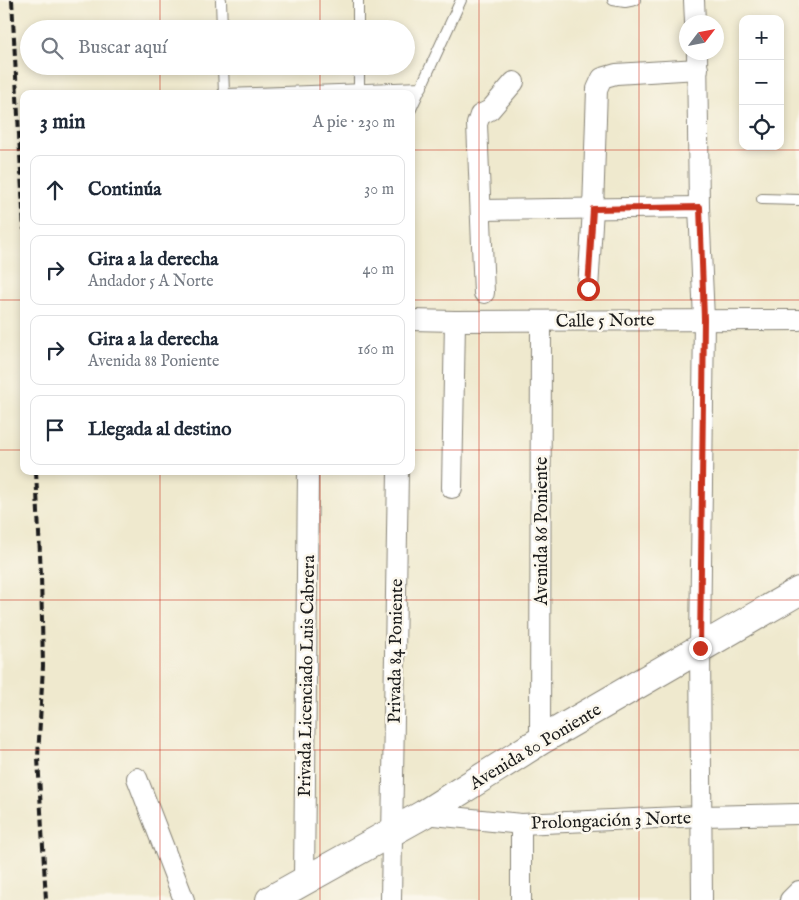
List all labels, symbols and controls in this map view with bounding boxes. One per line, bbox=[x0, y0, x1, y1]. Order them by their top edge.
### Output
north arrow bbox=[679, 15, 724, 60]
map controls bbox=[739, 15, 784, 150]
button: + bbox=[739, 15, 784, 60]
search box bbox=[20, 20, 415, 75]
icon: search bbox=[38, 34, 66, 62]
text: Buscar aquí bbox=[78, 36, 167, 60]
button: − bbox=[739, 60, 784, 105]
button: locate bbox=[739, 105, 784, 150]
text: 3 min bbox=[40, 109, 85, 136]
text: A pie · 230 m bbox=[313, 113, 395, 133]
icon: ahead bbox=[41, 176, 69, 204]
text: Continúa bbox=[88, 178, 162, 202]
text: 30 m bbox=[364, 180, 394, 200]
text: Gira a la derecha bbox=[88, 248, 218, 272]
icon: right bbox=[41, 256, 69, 284]
text: 40 m bbox=[362, 260, 394, 280]
text: Andador 5 A Norte bbox=[88, 272, 214, 292]
route start bbox=[577, 278, 600, 301]
street label: Calle 5 Norte bbox=[555, 309, 655, 334]
text: Gira a la derecha bbox=[88, 328, 218, 352]
icon: right bbox=[41, 336, 69, 364]
text: 160 m bbox=[358, 340, 394, 360]
text: Avenida 88 Poniente bbox=[88, 352, 219, 372]
icon: arrive bbox=[41, 416, 69, 444]
text: Llegada al destino bbox=[88, 418, 231, 442]
street label: Avenida 86 Poniente bbox=[531, 457, 554, 606]
street label: Privada Licenciado Luis Cabrera bbox=[294, 555, 321, 797]
street label: Privada 84 Poniente bbox=[384, 578, 409, 724]
route end bbox=[689, 637, 712, 660]
street label: Avenida 80 Poniente bbox=[465, 699, 606, 796]
street label: Prolongación 3 Norte bbox=[531, 807, 692, 836]

